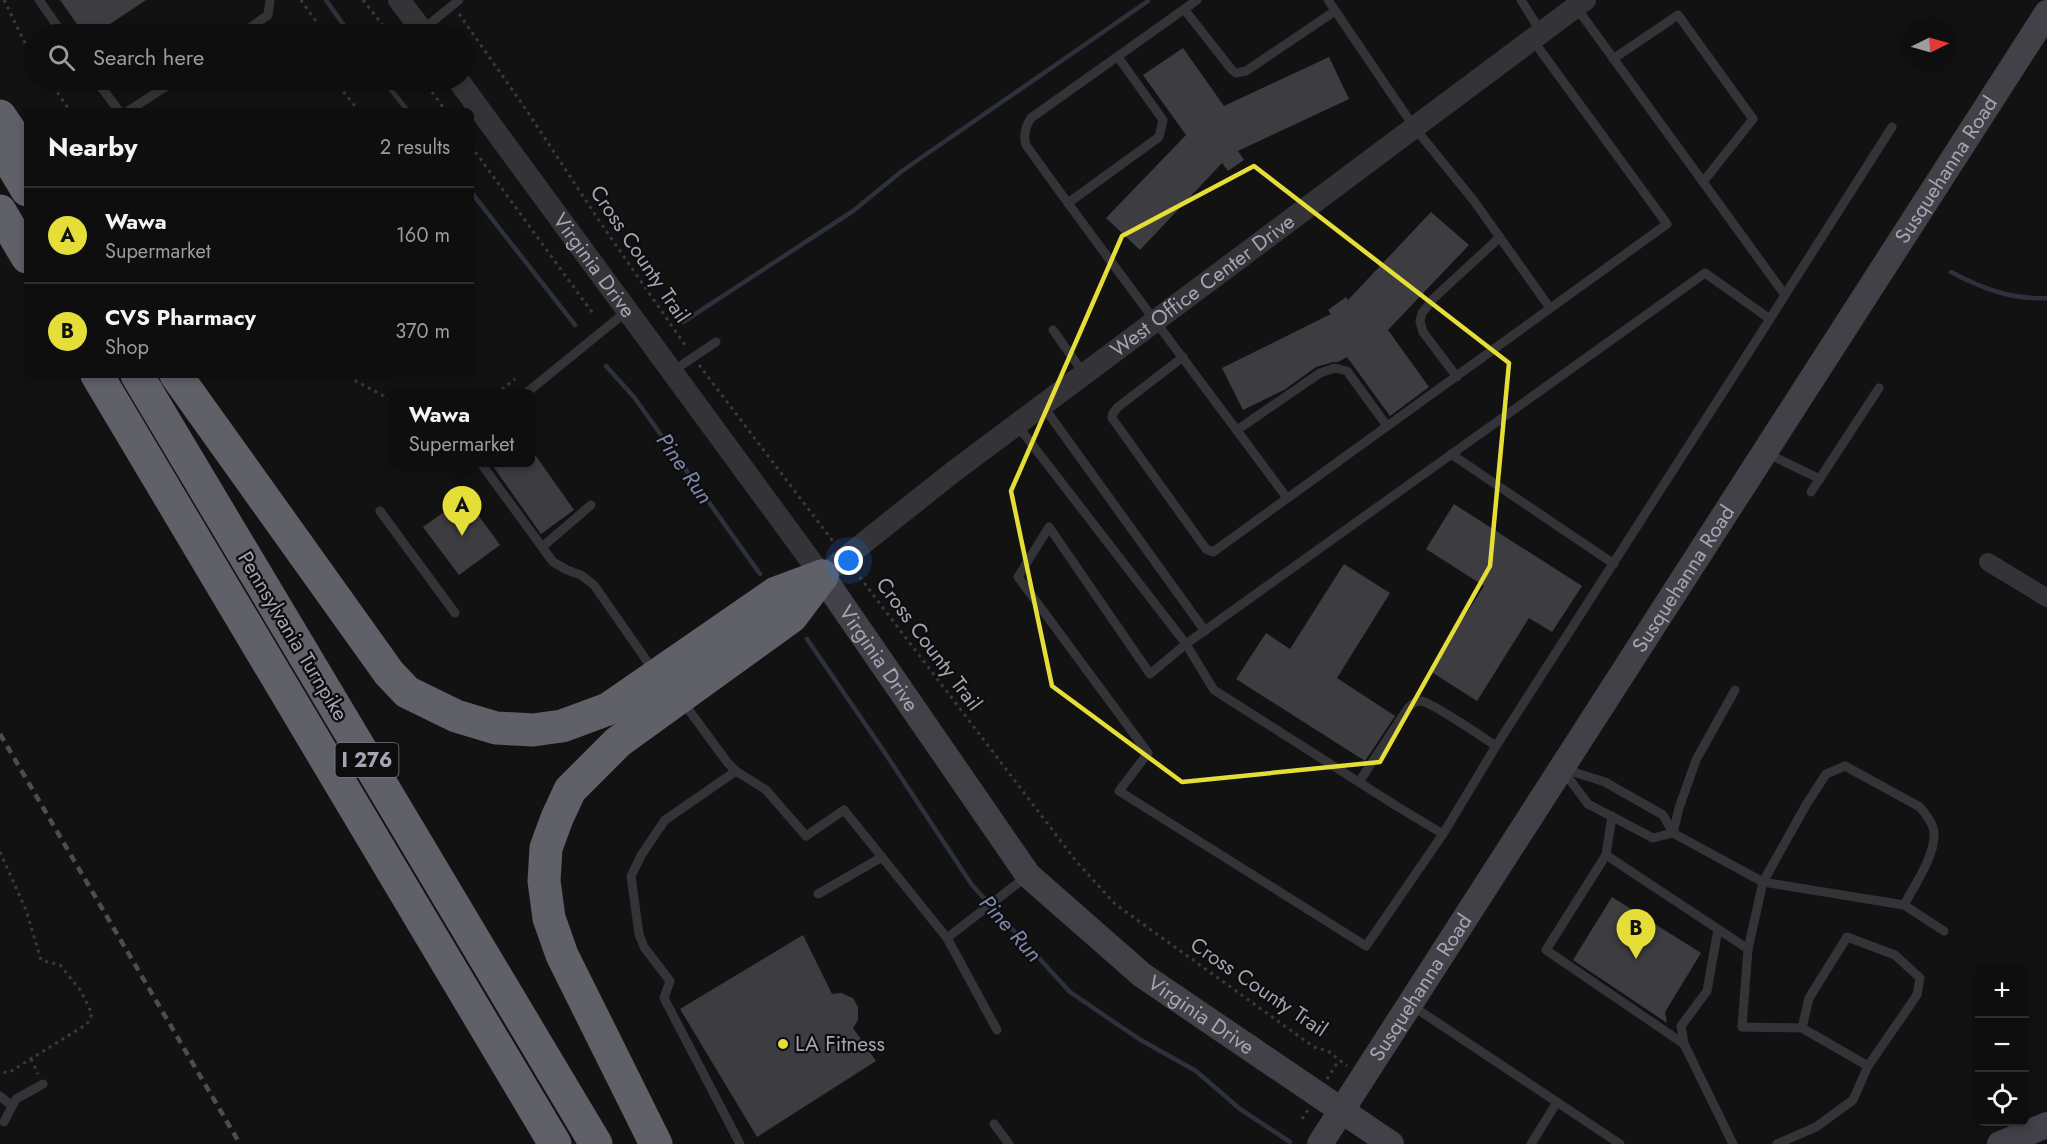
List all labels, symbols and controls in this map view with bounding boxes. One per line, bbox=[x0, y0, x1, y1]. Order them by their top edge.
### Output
north arrow bbox=[1903, 18, 1957, 72]
search box bbox=[24, 24, 474, 90]
icon: search bbox=[45, 41, 78, 74]
text: Search here bbox=[93, 41, 204, 73]
street label: Susquehanna Road bbox=[1888, 90, 2005, 249]
text: Nearby bbox=[48, 128, 137, 166]
text: 2 results bbox=[380, 133, 450, 162]
street label: Cross County Trail bbox=[583, 179, 697, 329]
text: Wawa bbox=[105, 205, 167, 237]
street label: Virginia Drive bbox=[546, 207, 643, 324]
street label: West Office Center Drive bbox=[1104, 207, 1301, 364]
text: A bbox=[60, 221, 75, 250]
text: 160 m bbox=[396, 221, 450, 250]
text: Supermarket bbox=[105, 237, 211, 266]
text: CVS Pharmacy bbox=[105, 301, 256, 333]
text: B bbox=[61, 317, 74, 346]
text: 370 m bbox=[395, 317, 450, 346]
text: Shop bbox=[105, 333, 149, 362]
popup bbox=[388, 389, 535, 467]
text: Wawa bbox=[409, 398, 470, 430]
water label: Pine Run bbox=[649, 426, 721, 510]
text: Supermarket bbox=[409, 430, 514, 459]
pin: A bbox=[442, 486, 482, 536]
street label: Susquehanna Road bbox=[1625, 499, 1742, 658]
street label: Pennsylvania Turnpike bbox=[230, 546, 356, 727]
your location bbox=[834, 546, 863, 575]
street label: Cross County Trail bbox=[869, 571, 989, 717]
street label: Virginia Drive bbox=[831, 599, 926, 718]
road number: I 276 bbox=[336, 743, 398, 777]
water label: Pine Run bbox=[972, 887, 1050, 969]
street label: Susquehanna Road bbox=[1362, 908, 1479, 1067]
pin: B bbox=[1616, 910, 1656, 959]
street label: Cross County Trail bbox=[1184, 930, 1334, 1044]
map controls bbox=[1975, 964, 2029, 1126]
button: + bbox=[1975, 964, 2029, 1018]
street label: Virginia Drive bbox=[1142, 968, 1261, 1062]
button: − bbox=[1975, 1018, 2029, 1072]
place label: LA Fitness bbox=[795, 1029, 885, 1059]
marker: LA Fitness bbox=[776, 1037, 790, 1051]
button: locate bbox=[1975, 1072, 2029, 1126]

